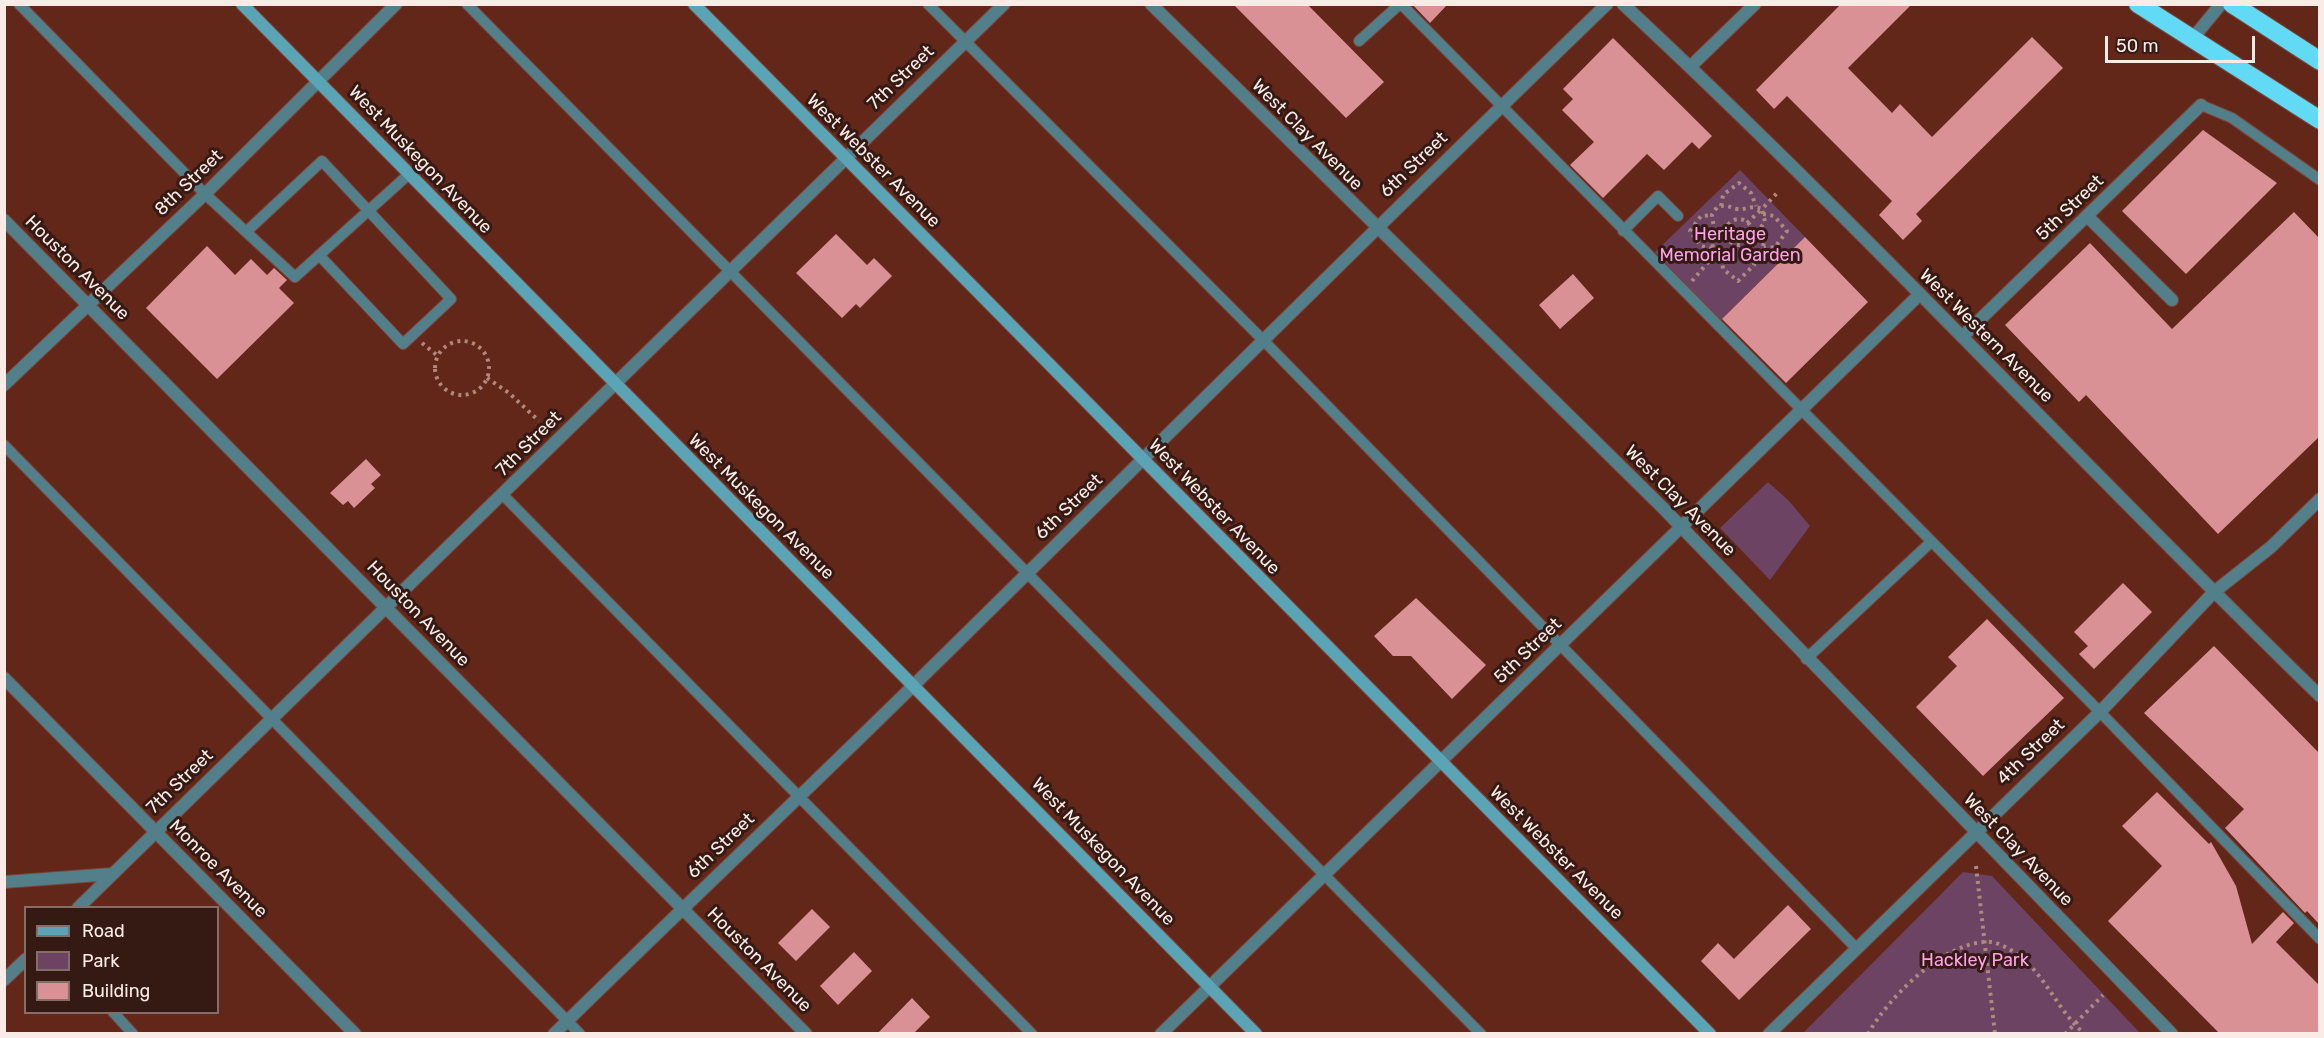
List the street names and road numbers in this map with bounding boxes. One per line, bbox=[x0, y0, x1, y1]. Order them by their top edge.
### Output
street label: 7th Street bbox=[863, 41, 939, 115]
street label: West Clay Avenue bbox=[1247, 75, 1367, 195]
street label: West Muskegon Avenue bbox=[344, 81, 496, 239]
street label: West Webster Avenue bbox=[802, 90, 944, 232]
street label: 6th Street bbox=[1376, 128, 1452, 202]
street label: 8th Street bbox=[151, 145, 227, 221]
street label: 5th Street bbox=[2032, 171, 2108, 245]
street label: Houston Avenue bbox=[20, 211, 134, 325]
street label: West Western Avenue bbox=[1915, 265, 2057, 407]
street label: 7th Street bbox=[492, 407, 566, 481]
street label: West Muskegon Avenue bbox=[684, 430, 838, 584]
street label: West Webster Avenue bbox=[1144, 435, 1284, 579]
street label: West Clay Avenue bbox=[1620, 441, 1740, 561]
street label: 6th Street bbox=[1031, 470, 1107, 544]
street label: Houston Avenue bbox=[362, 557, 474, 671]
street label: 5th Street bbox=[1490, 614, 1566, 688]
street label: 4th Street bbox=[1993, 714, 2069, 790]
street label: 7th Street bbox=[142, 745, 218, 819]
street label: West Muskegon Avenue bbox=[1027, 773, 1179, 931]
street label: West Webster Avenue bbox=[1485, 782, 1627, 924]
street label: West Clay Avenue bbox=[1959, 789, 2077, 911]
street label: 6th Street bbox=[683, 809, 759, 883]
street label: Monroe Avenue bbox=[164, 815, 272, 923]
street label: Houston Avenue bbox=[702, 903, 816, 1017]

